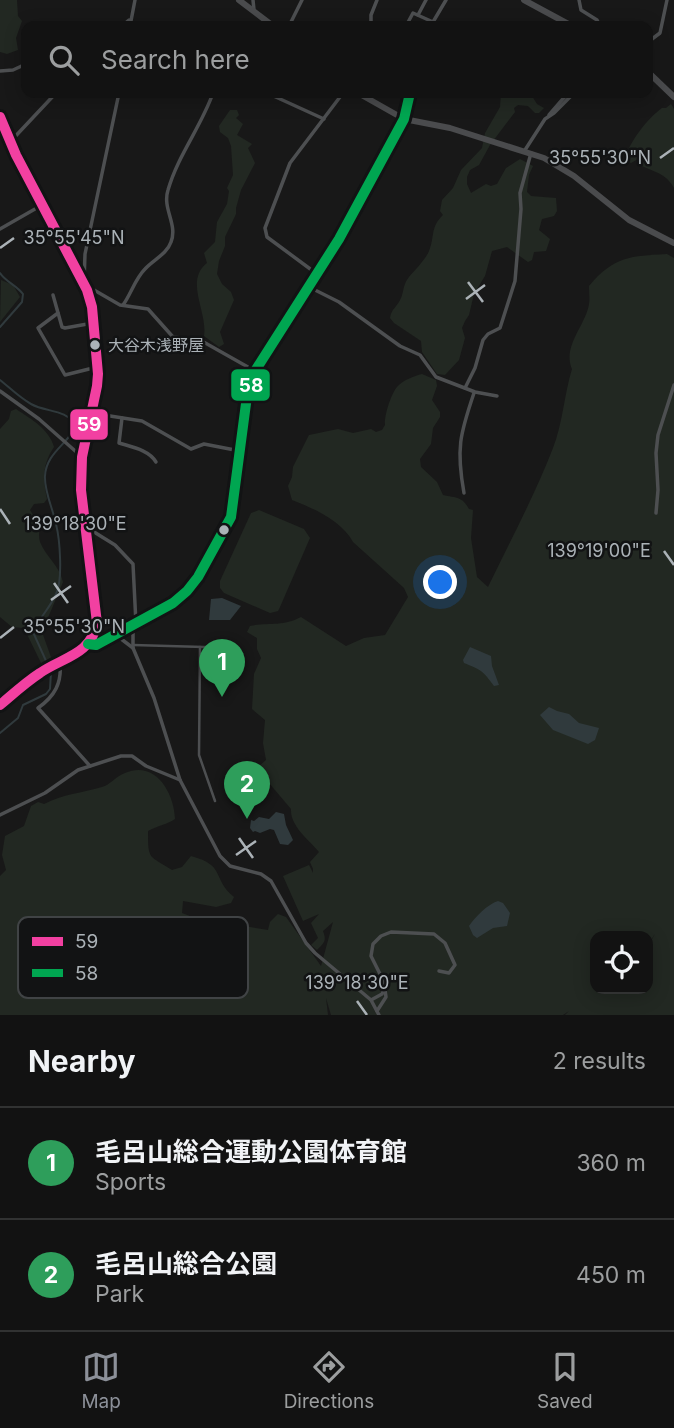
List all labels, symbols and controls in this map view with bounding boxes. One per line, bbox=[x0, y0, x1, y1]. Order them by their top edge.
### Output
search box bbox=[21, 21, 653, 98]
icon: search bbox=[45, 41, 83, 79]
text: Search here bbox=[101, 44, 250, 75]
text: 35°55'30"N bbox=[549, 147, 651, 168]
text: 35°55'45"N bbox=[24, 227, 124, 248]
place label: 大谷木浅野屋 bbox=[108, 335, 204, 355]
marker: 大谷木浅野屋 bbox=[88, 338, 102, 352]
line badge: 58 bbox=[230, 368, 271, 402]
text: 58 bbox=[239, 374, 263, 397]
line badge: 59 bbox=[69, 408, 109, 441]
text: 59 bbox=[77, 413, 101, 436]
text: 139°18'30"E bbox=[23, 513, 127, 534]
unlabelled marker bbox=[217, 523, 231, 537]
text: 139°19'00"E bbox=[547, 540, 651, 561]
your location bbox=[423, 565, 457, 599]
text: 35°55'30"N bbox=[23, 616, 125, 637]
pin: 1 bbox=[199, 639, 245, 697]
pin: 2 bbox=[224, 761, 270, 819]
legend bbox=[18, 917, 248, 998]
text: 59 bbox=[75, 930, 98, 953]
map controls bbox=[590, 931, 653, 994]
button: locate bbox=[590, 931, 653, 994]
text: 58 bbox=[75, 962, 98, 985]
text: 139°18'30"E bbox=[305, 972, 409, 993]
text: Nearby bbox=[28, 1043, 136, 1079]
text: 2 results bbox=[553, 1047, 646, 1075]
text: 毛呂山総合運動公園体育館 bbox=[95, 1136, 407, 1167]
text: 1 bbox=[46, 1149, 56, 1177]
text: 360 m bbox=[576, 1149, 646, 1177]
text: Sports bbox=[95, 1168, 166, 1196]
text: 毛呂山総合公園 bbox=[95, 1248, 277, 1279]
text: 2 bbox=[44, 1261, 58, 1289]
text: 450 m bbox=[576, 1261, 646, 1289]
text: Park bbox=[95, 1280, 144, 1308]
tab: Map bbox=[81, 1348, 121, 1413]
tab: Directions bbox=[284, 1348, 374, 1413]
tab: Saved bbox=[537, 1348, 593, 1413]

